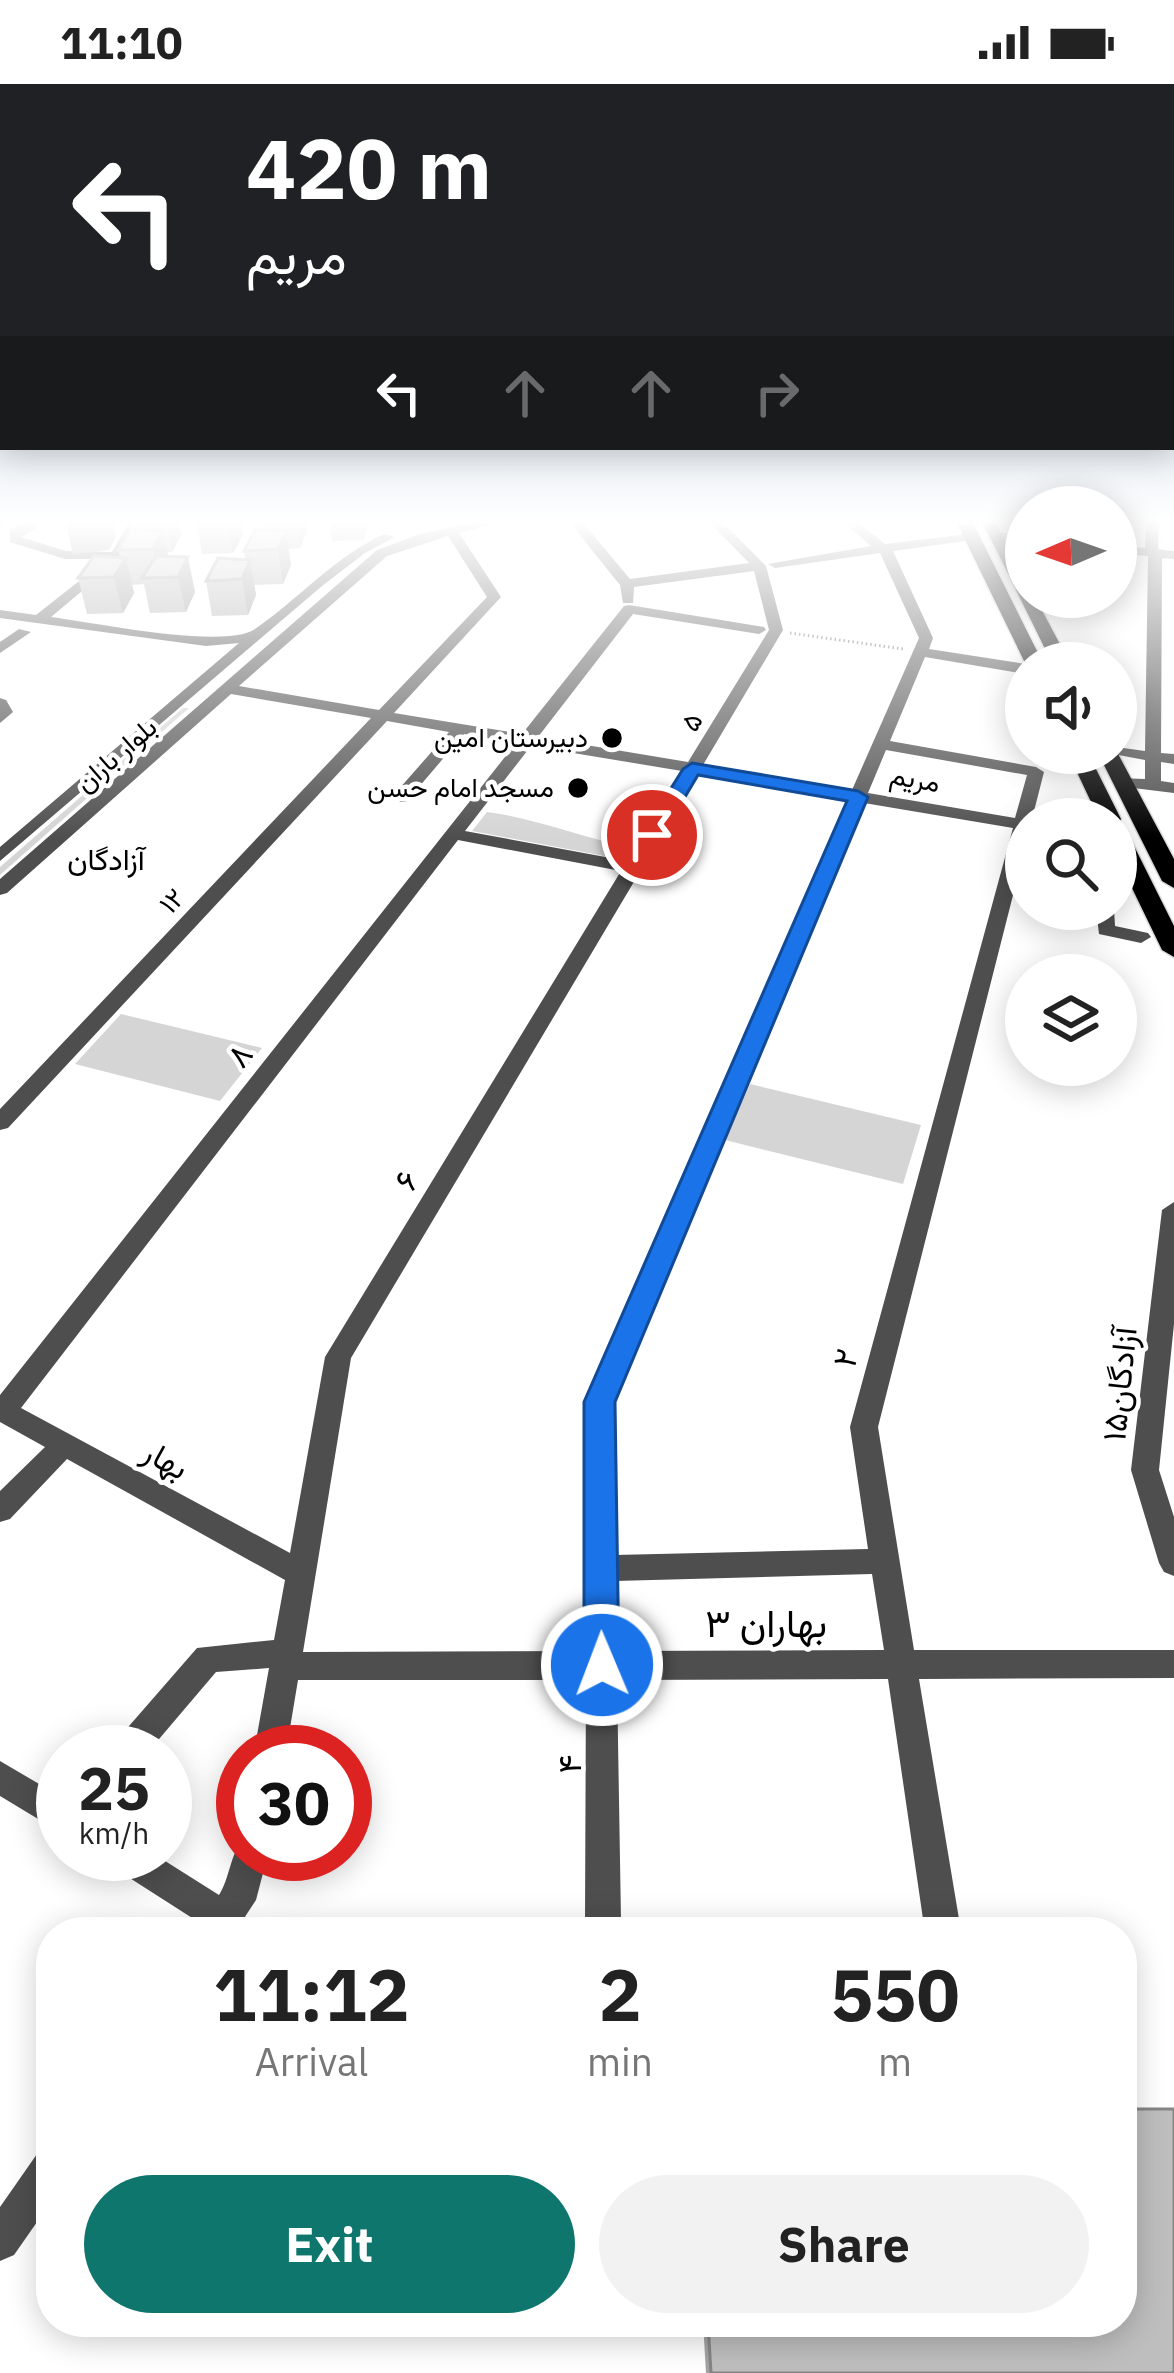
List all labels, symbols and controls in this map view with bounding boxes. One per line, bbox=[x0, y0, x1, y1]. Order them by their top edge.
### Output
text: 11:10 bbox=[60, 13, 183, 71]
text: 420 m bbox=[246, 113, 492, 222]
icon: left bbox=[48, 132, 204, 288]
text: مریم bbox=[246, 219, 347, 289]
icon: left bbox=[366, 360, 432, 426]
icon: ahead bbox=[492, 360, 558, 426]
icon: ahead bbox=[618, 360, 684, 426]
icon: right bbox=[744, 360, 810, 426]
north arrow bbox=[1005, 486, 1137, 618]
map controls bbox=[1005, 486, 1137, 1086]
button: sound bbox=[1005, 642, 1137, 774]
street label: ۵ bbox=[672, 705, 710, 737]
street label: بلوار باران bbox=[67, 709, 164, 800]
place label: دبیرستان امین bbox=[434, 719, 588, 755]
marker: دبیرستان امین bbox=[599, 725, 625, 751]
street label: مریم bbox=[887, 756, 943, 800]
place label: مسجد امام حسن bbox=[367, 769, 554, 805]
marker: مسجد امام حسن bbox=[565, 775, 591, 801]
pin bbox=[601, 784, 703, 886]
button: search bbox=[1005, 798, 1137, 930]
icon: arrive bbox=[619, 802, 685, 868]
district label: آزادگان bbox=[67, 839, 147, 878]
street label: ۱۲ bbox=[151, 880, 191, 920]
button: layers bbox=[1005, 954, 1137, 1086]
street label: ۸ bbox=[216, 1034, 262, 1076]
street label: ۶ bbox=[383, 1162, 428, 1198]
street label: آزادگان۱۵ bbox=[1091, 1322, 1146, 1443]
street label: ۲ bbox=[822, 1344, 867, 1371]
street label: بهار bbox=[135, 1428, 197, 1489]
street label: بهاران ۳ bbox=[705, 1597, 827, 1648]
position arrow bbox=[539, 1602, 665, 1728]
speed limit sign: 30 bbox=[216, 1725, 372, 1881]
text: 25 bbox=[78, 1748, 150, 1827]
street label: ۴ bbox=[547, 1755, 590, 1773]
text: km/h bbox=[79, 1813, 149, 1852]
text: 11:12 bbox=[213, 1947, 410, 2041]
text: 2 bbox=[598, 1947, 642, 2041]
text: 550 bbox=[830, 1947, 960, 2041]
text: Arrival bbox=[255, 2036, 368, 2087]
text: min bbox=[587, 2036, 653, 2087]
text: m bbox=[878, 2036, 912, 2087]
button: Exit bbox=[84, 2175, 575, 2313]
button: Share bbox=[599, 2175, 1089, 2313]

